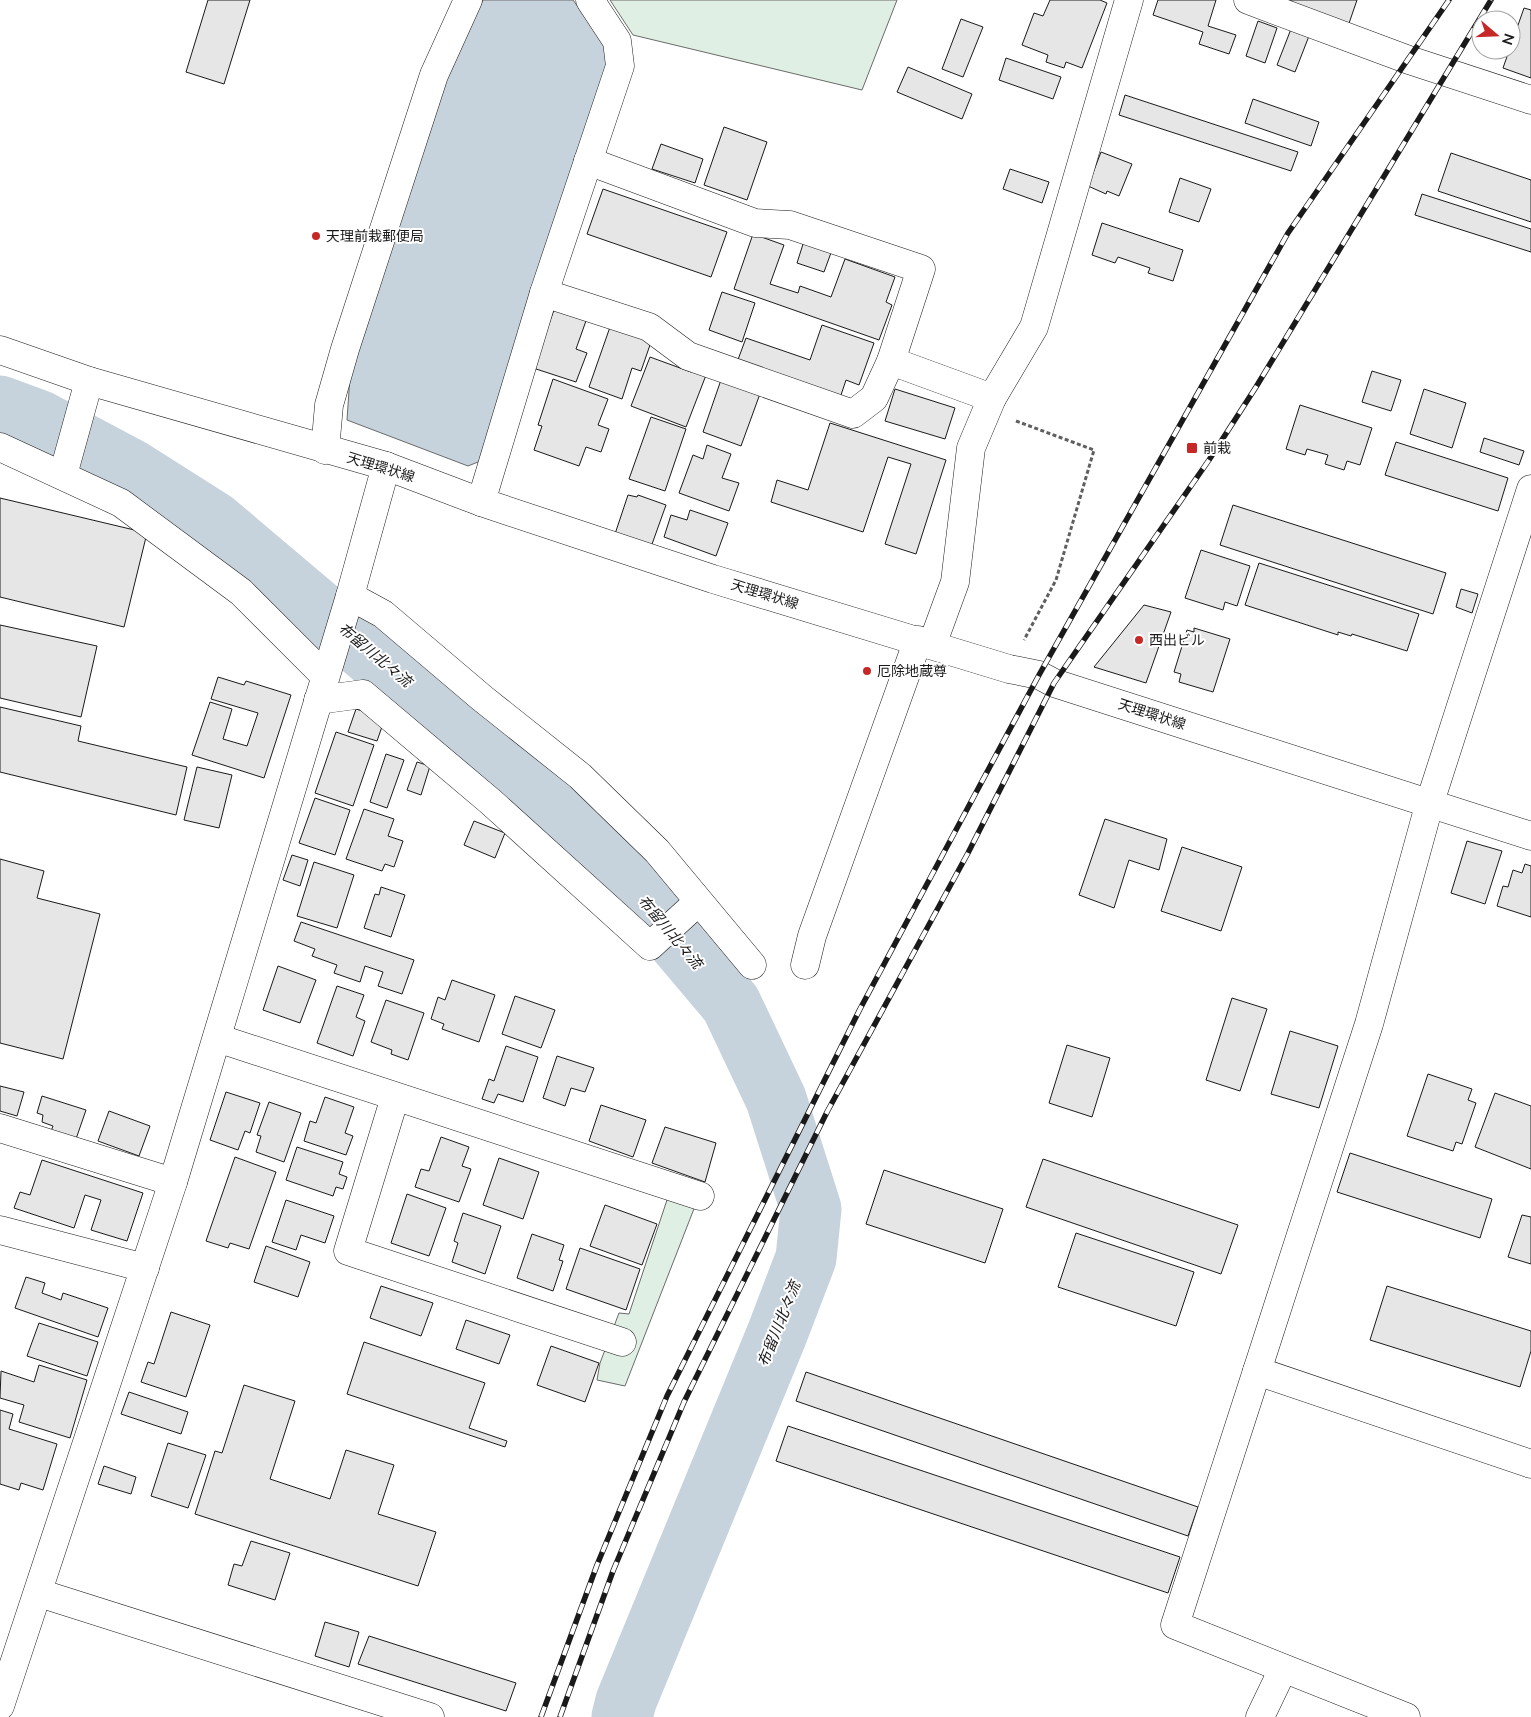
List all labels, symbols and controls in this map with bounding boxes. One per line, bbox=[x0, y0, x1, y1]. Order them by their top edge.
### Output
north arrow bbox=[1471, 10, 1521, 60]
text: N bbox=[1499, 32, 1519, 47]
place label: 天理前栽郵便局 bbox=[326, 227, 424, 244]
marker: 天理前栽郵便局 bbox=[310, 230, 322, 242]
place label: 前栽 bbox=[1203, 439, 1231, 456]
marker: 前栽 bbox=[1185, 441, 1199, 455]
street label: 天理環状線 bbox=[345, 448, 417, 485]
street label: 天理環状線 bbox=[729, 575, 801, 612]
water label: 布留川北々流 bbox=[335, 618, 417, 691]
place label: 西出ビル bbox=[1149, 631, 1205, 648]
marker: 西出ビル bbox=[1133, 634, 1145, 646]
place label: 厄除地蔵尊 bbox=[877, 662, 947, 679]
marker: 厄除地蔵尊 bbox=[861, 665, 873, 677]
street label: 天理環状線 bbox=[1116, 695, 1188, 732]
water label: 布留川北々流 bbox=[635, 891, 708, 973]
water label: 布留川北々流 bbox=[753, 1277, 804, 1369]

